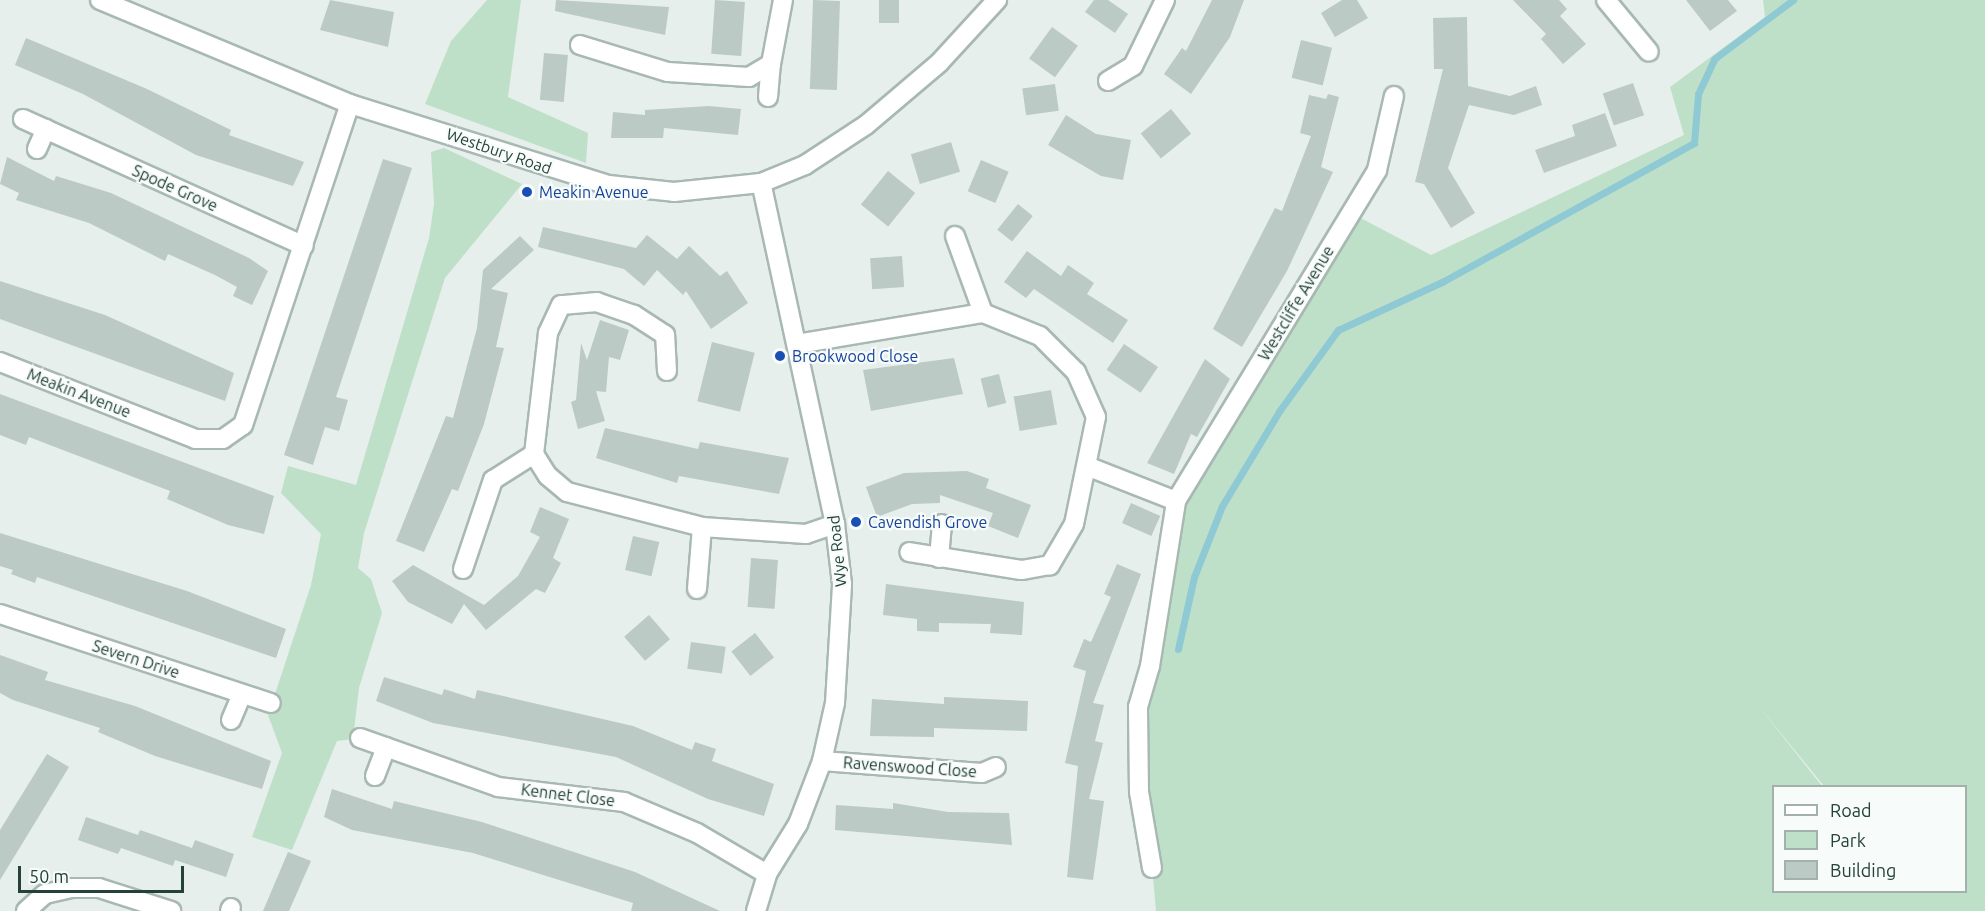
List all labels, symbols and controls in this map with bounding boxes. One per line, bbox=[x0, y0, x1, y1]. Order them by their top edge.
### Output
street label: Westbury Road bbox=[444, 124, 554, 178]
street label: Spode Grove bbox=[129, 161, 221, 215]
place label: Meakin Avenue bbox=[539, 182, 649, 202]
marker: Meakin Avenue bbox=[520, 185, 534, 199]
street label: Westcliffe Avenue bbox=[1254, 242, 1338, 364]
place label: Brookwood Close bbox=[792, 346, 918, 366]
marker: Brookwood Close bbox=[773, 349, 787, 363]
street label: Meakin Avenue bbox=[24, 364, 134, 422]
place label: Cavendish Grove bbox=[868, 512, 987, 532]
street label: Wye Road bbox=[824, 514, 850, 588]
marker: Cavendish Grove bbox=[849, 515, 863, 529]
street label: Severn Drive bbox=[90, 636, 182, 682]
street label: Ravenswood Close bbox=[842, 753, 978, 781]
street label: Kennet Close bbox=[520, 780, 616, 810]
legend bbox=[1772, 785, 1967, 893]
text: Road bbox=[1830, 800, 1872, 820]
text: Park bbox=[1830, 830, 1866, 850]
scale bar bbox=[21, 854, 188, 892]
text: Building bbox=[1830, 860, 1896, 880]
text: 50 m bbox=[29, 866, 69, 886]

